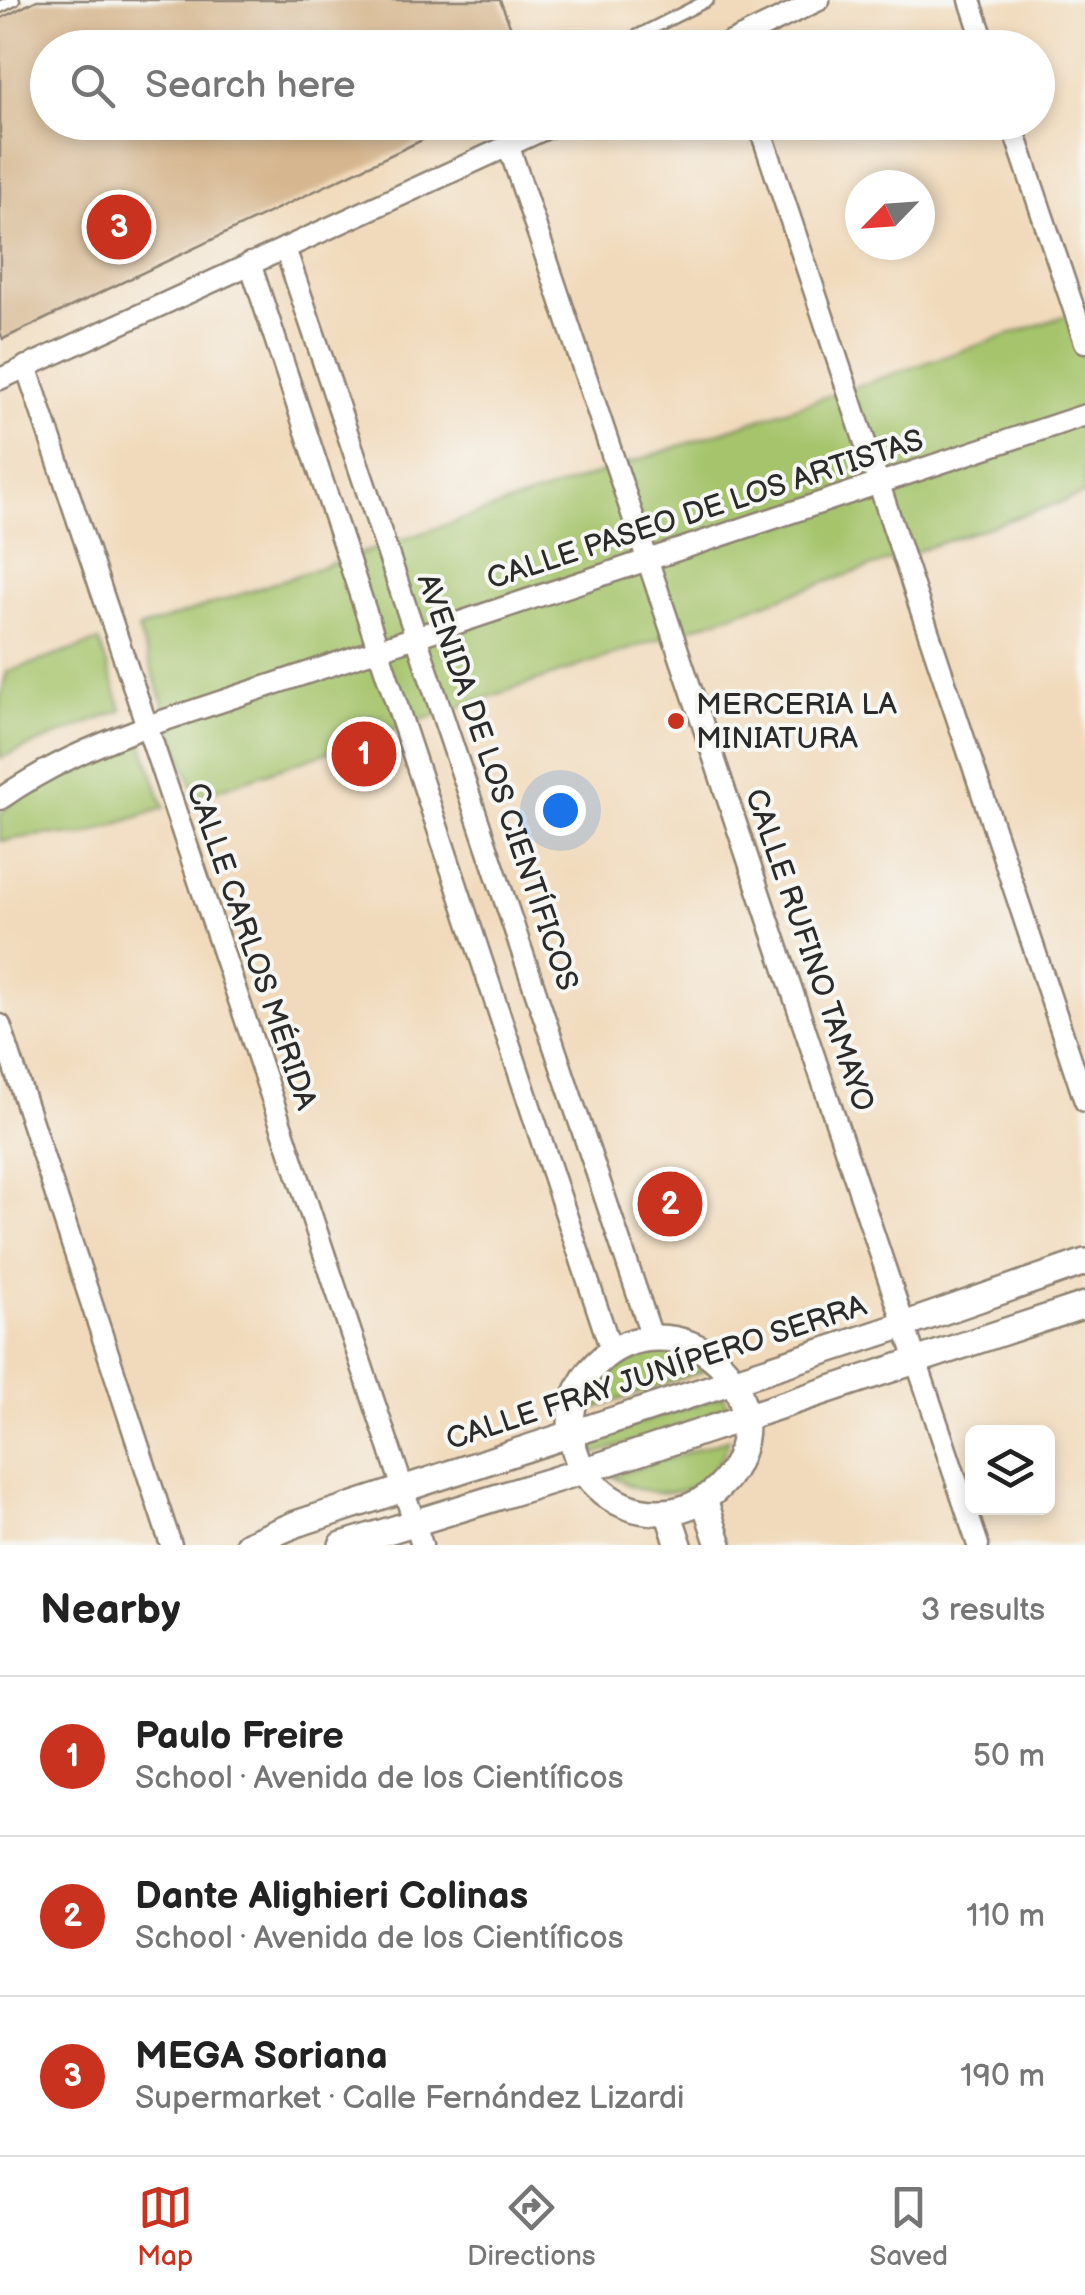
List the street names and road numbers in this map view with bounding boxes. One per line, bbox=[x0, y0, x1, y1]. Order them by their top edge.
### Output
street label: CALLE PASEO DE LOS ARTISTAS bbox=[482, 422, 928, 598]
street label: AVENIDA DE LOS CIENTÍFICOS bbox=[409, 569, 586, 995]
street label: CALLE CARLOS MÉRIDA bbox=[178, 778, 325, 1115]
street label: CALLE RUFINO TAMAYO bbox=[737, 784, 881, 1116]
street label: CALLE FRAY JUNÍPERO SERRA bbox=[441, 1287, 872, 1458]

